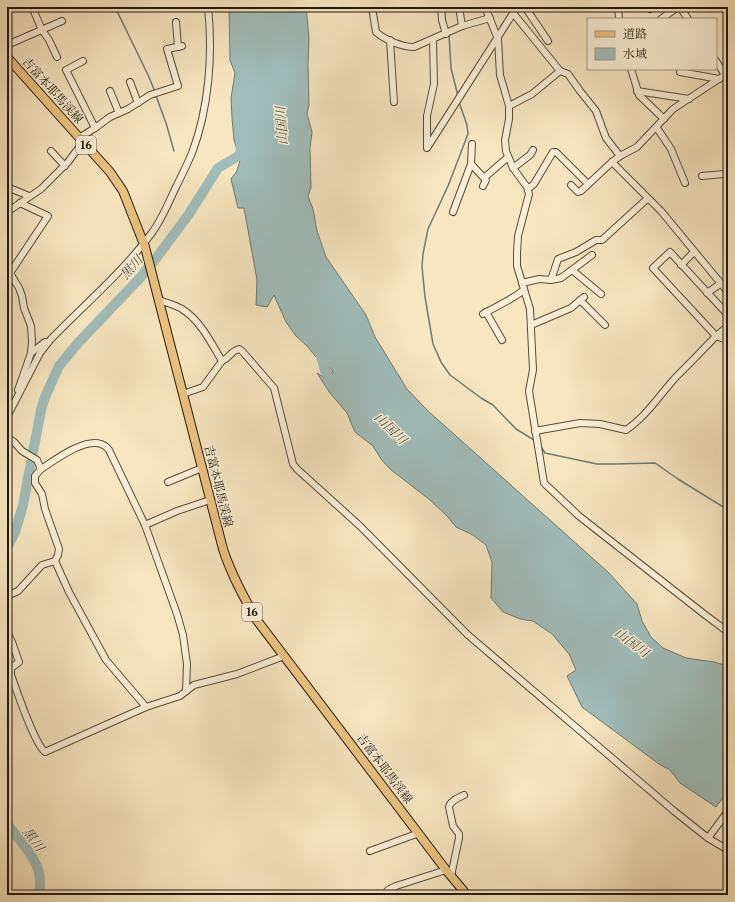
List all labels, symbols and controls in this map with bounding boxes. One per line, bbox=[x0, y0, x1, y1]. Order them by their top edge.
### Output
legend bbox=[587, 18, 717, 70]
text: 道路 bbox=[623, 26, 647, 41]
text: 水域 bbox=[623, 46, 647, 61]
street label: 吉富本耶馬渓線 bbox=[19, 54, 87, 126]
water label: 山国川 bbox=[272, 104, 290, 146]
road number: 16 bbox=[76, 136, 96, 154]
water label: 黒川 bbox=[116, 251, 147, 282]
water label: 山国川 bbox=[371, 409, 412, 449]
street label: 吉富本耶馬渓線 bbox=[202, 443, 236, 529]
road number: 16 bbox=[242, 603, 262, 621]
water label: 山国川 bbox=[612, 624, 654, 661]
street label: 吉富本耶馬渓線 bbox=[354, 730, 416, 806]
water label: 黒川 bbox=[20, 824, 49, 856]

